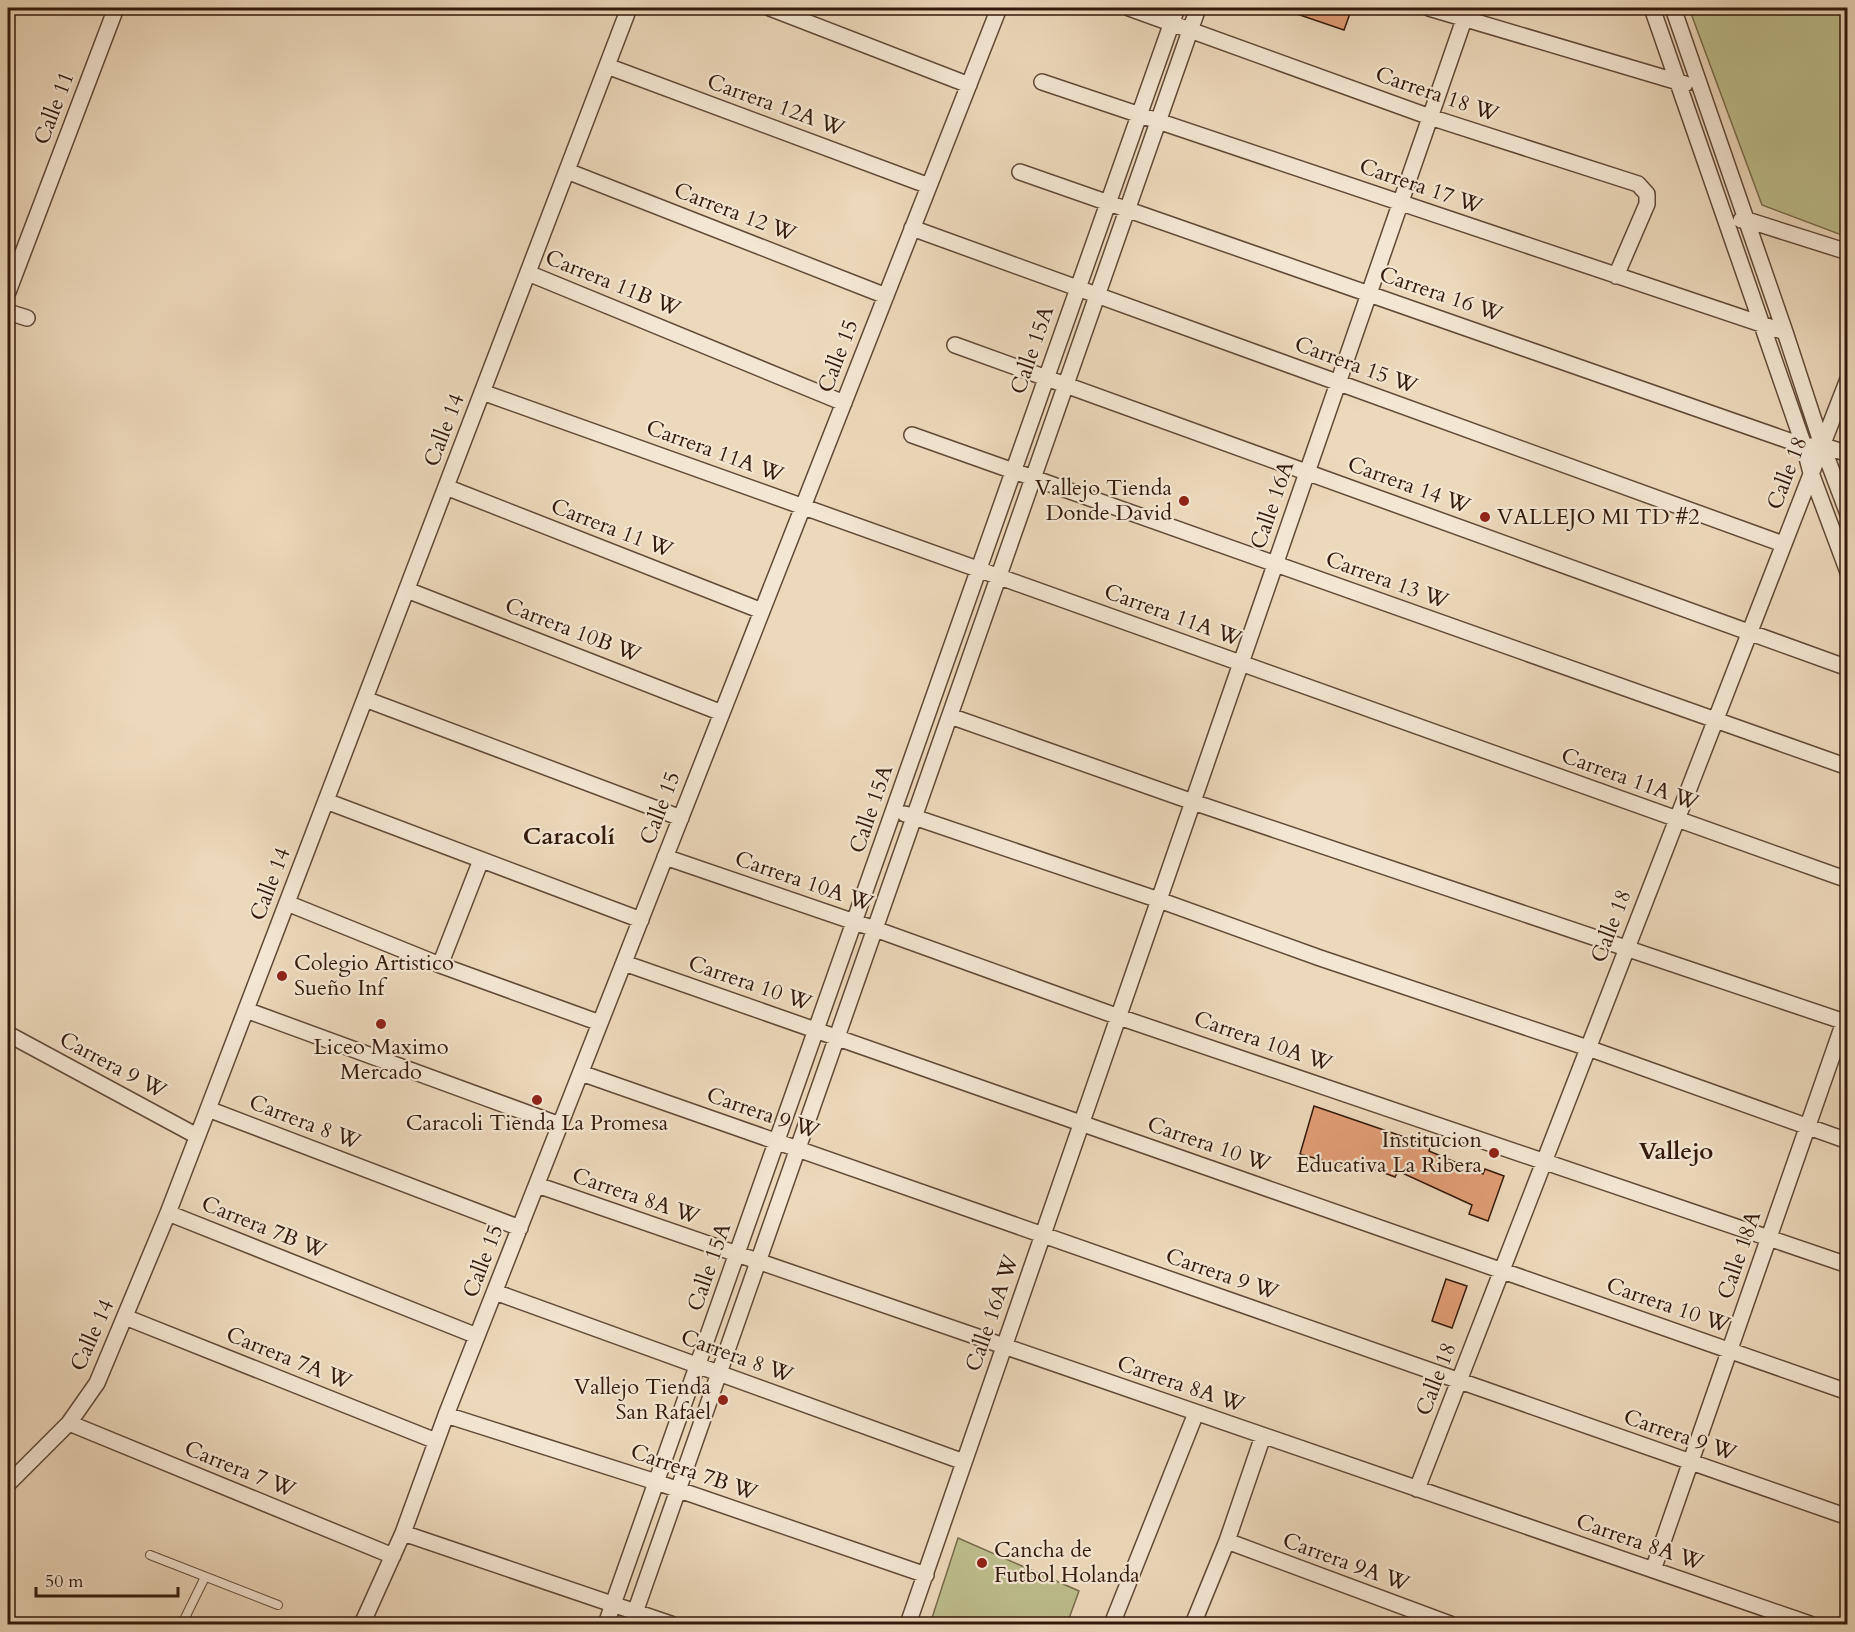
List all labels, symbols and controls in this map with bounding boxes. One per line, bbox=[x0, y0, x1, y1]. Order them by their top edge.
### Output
street label: Carrera 18 W bbox=[1371, 59, 1503, 129]
street label: Carrera 12A W bbox=[703, 66, 850, 144]
street label: Calle 11 bbox=[26, 67, 82, 149]
street label: Carrera 17 W bbox=[1355, 151, 1487, 221]
street label: Carrera 12 W bbox=[670, 175, 801, 249]
street label: Carrera 11B W bbox=[541, 242, 686, 324]
street label: Carrera 16 W bbox=[1375, 259, 1507, 329]
street label: Calle 15A bbox=[1003, 301, 1061, 398]
street label: Calle 15 bbox=[810, 315, 866, 397]
street label: Carrera 15 W bbox=[1290, 329, 1422, 401]
street label: Calle 14 bbox=[416, 389, 472, 471]
street label: Carrera 11A W bbox=[642, 412, 789, 490]
street label: Calle 18 bbox=[1759, 432, 1815, 514]
street label: Carrera 14 W bbox=[1343, 449, 1475, 521]
street label: Calle 16A bbox=[1243, 456, 1301, 553]
place label: Vallejo Tienda Donde David bbox=[1035, 473, 1172, 528]
street label: Carrera 11 W bbox=[547, 491, 678, 565]
marker: Vallejo Tienda Donde David bbox=[1177, 494, 1191, 508]
place label: VALLEJO MI TD #2 bbox=[1497, 502, 1699, 532]
marker: VALLEJO MI TD #2 bbox=[1478, 510, 1492, 524]
street label: Carrera 13 W bbox=[1321, 544, 1453, 616]
street label: Carrera 11A W bbox=[1100, 576, 1247, 654]
street label: Carrera 10B W bbox=[501, 590, 646, 670]
street label: Carrera 11A W bbox=[1557, 740, 1704, 818]
street label: Calle 15A bbox=[842, 760, 900, 857]
street label: Calle 15 bbox=[632, 767, 688, 849]
district label: Caracolí bbox=[523, 820, 616, 853]
street label: Calle 14 bbox=[242, 843, 298, 925]
street label: Carrera 10A W bbox=[731, 843, 878, 919]
street label: Calle 18 bbox=[1583, 885, 1639, 967]
place label: Colegio Artistico Sueño Inf bbox=[294, 948, 454, 1003]
street label: Carrera 10 W bbox=[684, 948, 816, 1018]
marker: Colegio Artistico Sueño Inf bbox=[275, 969, 289, 983]
street label: Carrera 10A W bbox=[1190, 1003, 1337, 1079]
marker: Liceo Maximo Mercado bbox=[374, 1017, 388, 1031]
street label: Carrera 9 W bbox=[54, 1024, 172, 1106]
place label: Liceo Maximo Mercado bbox=[313, 1032, 449, 1087]
street label: Carrera 9 W bbox=[703, 1080, 824, 1147]
street label: Carrera 8 W bbox=[245, 1087, 366, 1157]
marker: Caracoli Tienda La Promesa bbox=[530, 1093, 544, 1107]
place label: Caracoli Tienda La Promesa bbox=[406, 1108, 669, 1138]
street label: Carrera 10 W bbox=[1143, 1109, 1275, 1179]
place label: Institucion Educativa La Ribera bbox=[1296, 1125, 1482, 1180]
district label: Vallejo bbox=[1639, 1135, 1713, 1168]
marker: Institucion Educativa La Ribera bbox=[1487, 1146, 1501, 1160]
street label: Carrera 8A W bbox=[568, 1160, 704, 1232]
street label: Carrera 7B W bbox=[197, 1188, 332, 1266]
street label: Calle 18A bbox=[1710, 1206, 1768, 1303]
street label: Calle 15A bbox=[680, 1218, 738, 1315]
street label: Calle 15 bbox=[455, 1220, 511, 1302]
street label: Carrera 9 W bbox=[1162, 1241, 1283, 1308]
street label: Calle 16A W bbox=[958, 1250, 1026, 1375]
street label: Carrera 10 W bbox=[1602, 1270, 1734, 1340]
street label: Calle 14 bbox=[63, 1294, 121, 1376]
street label: Carrera 7A W bbox=[222, 1319, 357, 1397]
street label: Carrera 8 W bbox=[677, 1322, 798, 1390]
street label: Calle 18 bbox=[1408, 1338, 1464, 1420]
street label: Carrera 8A W bbox=[1113, 1348, 1249, 1420]
place label: Vallejo Tienda San Rafael bbox=[574, 1372, 711, 1427]
marker: Vallejo Tienda San Rafael bbox=[716, 1393, 730, 1407]
street label: Carrera 9 W bbox=[1620, 1402, 1741, 1469]
street label: Carrera 7 W bbox=[180, 1433, 301, 1505]
street label: Carrera 7B W bbox=[627, 1436, 762, 1508]
street label: Carrera 8A W bbox=[1572, 1506, 1708, 1578]
street label: Carrera 9A W bbox=[1278, 1525, 1414, 1599]
place label: Cancha de Futbol Holanda bbox=[994, 1535, 1140, 1590]
marker: Cancha de Futbol Holanda bbox=[975, 1556, 989, 1570]
scale bar bbox=[36, 1560, 178, 1598]
text: 50 m bbox=[45, 1569, 84, 1594]

